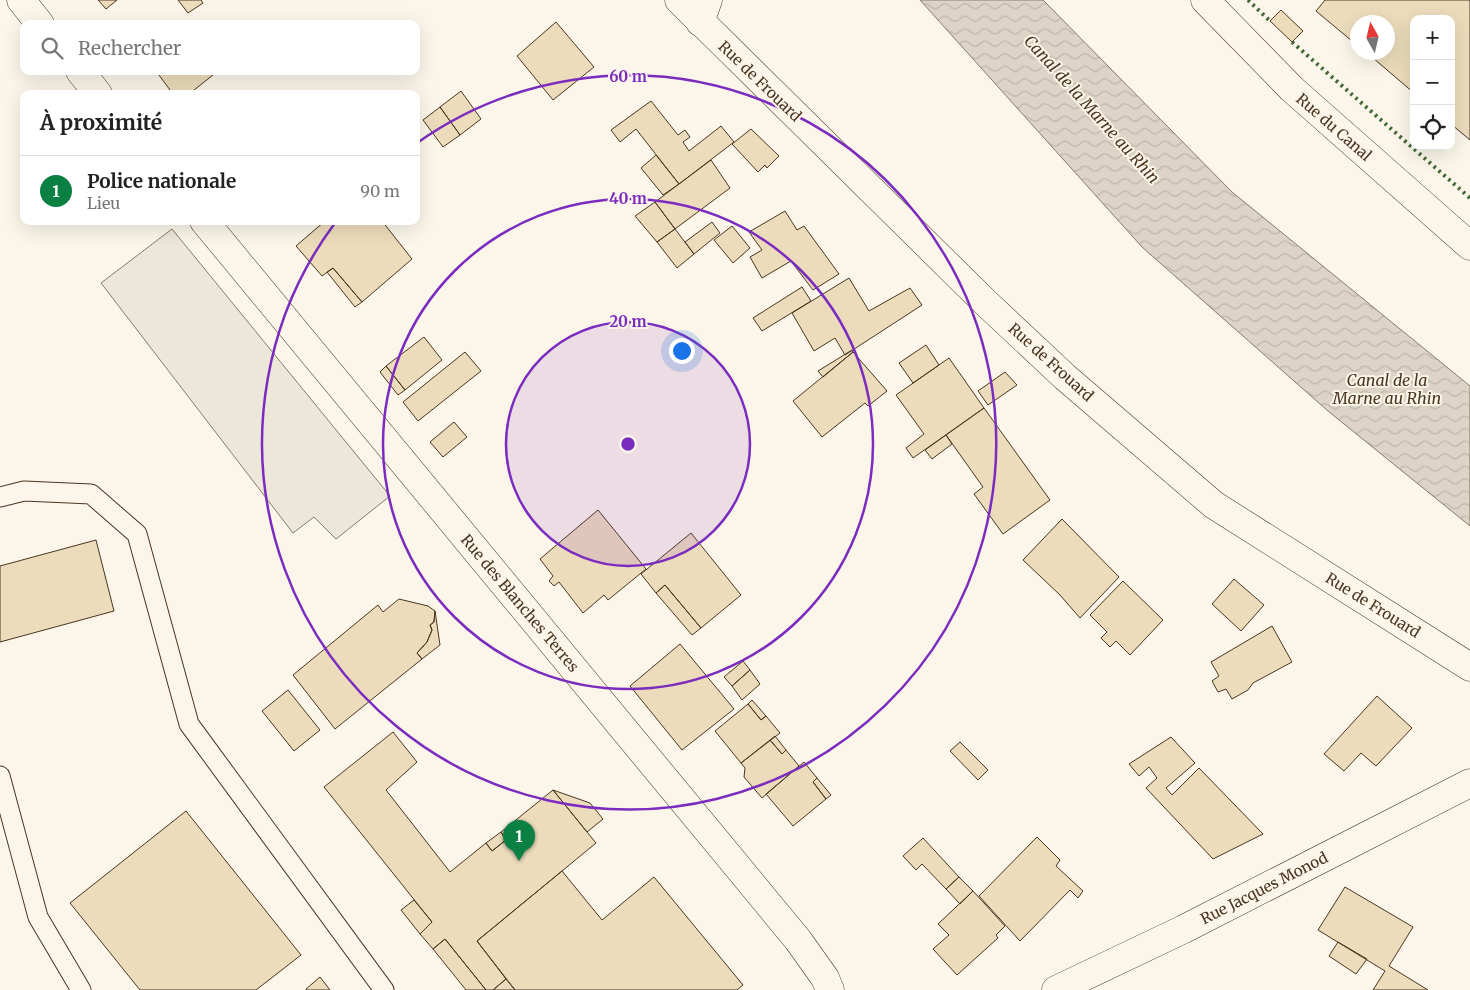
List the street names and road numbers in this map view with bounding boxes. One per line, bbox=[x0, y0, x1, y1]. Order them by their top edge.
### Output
street label: Rue de Frouard bbox=[715, 37, 805, 125]
street label: Rue du Canal bbox=[1292, 89, 1376, 165]
street label: Rue de Frouard bbox=[1004, 319, 1098, 405]
street label: Rue des Blanches Terres bbox=[457, 530, 583, 676]
street label: Rue de Frouard bbox=[1322, 568, 1424, 642]
street label: Rue Jacques Monod bbox=[1197, 848, 1331, 928]

